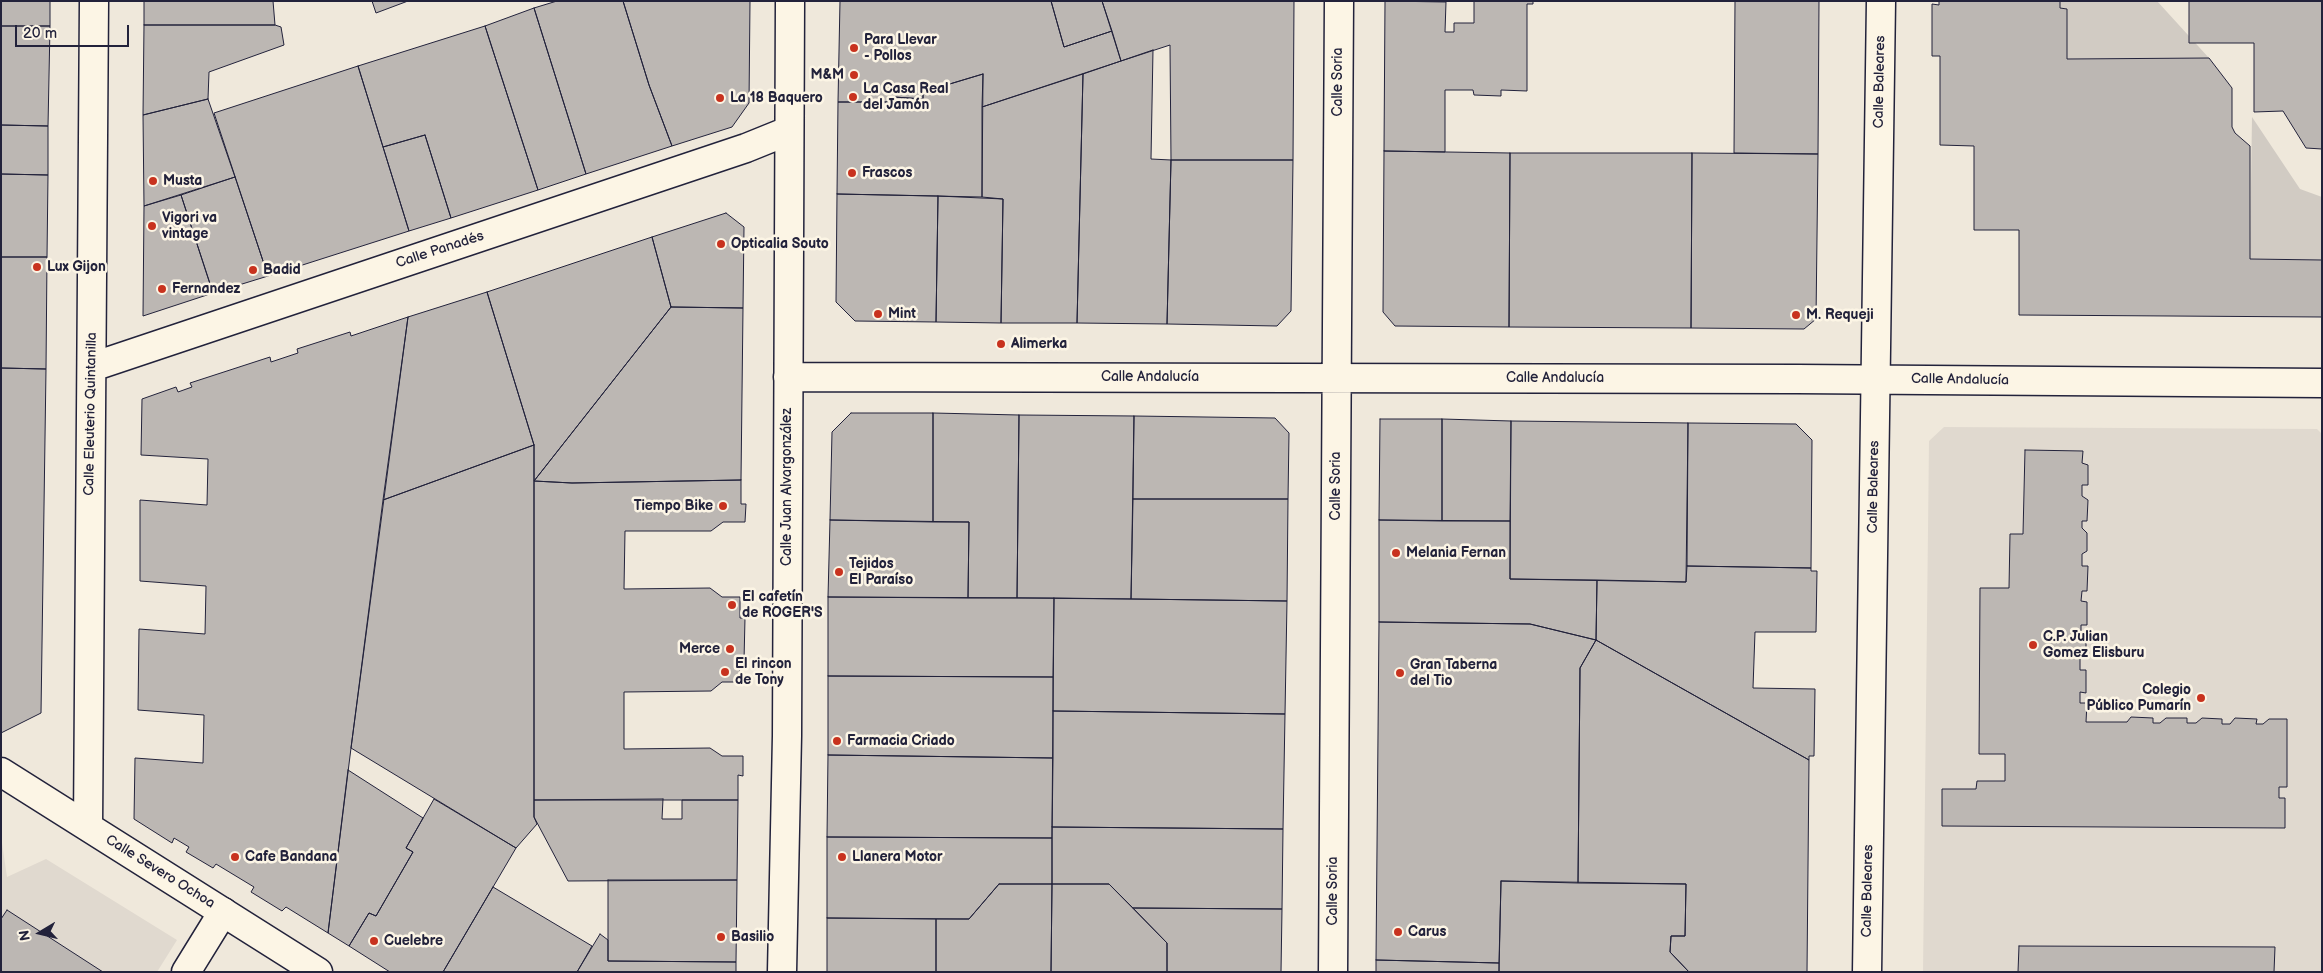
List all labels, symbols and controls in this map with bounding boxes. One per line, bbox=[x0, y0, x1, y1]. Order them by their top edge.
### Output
scale bar bbox=[18, 15, 131, 47]
text: 20 m bbox=[23, 24, 57, 43]
place label: Para Llevar - Pollos bbox=[864, 32, 937, 64]
street label: Calle Baleares bbox=[1871, 35, 1889, 129]
marker: Para Llevar - Pollos bbox=[848, 42, 860, 54]
street label: Calle Soria bbox=[1330, 48, 1346, 116]
place label: M&M bbox=[811, 67, 844, 83]
marker: M&M bbox=[848, 69, 860, 81]
place label: La Casa Real del Jamón bbox=[863, 81, 949, 114]
place label: La 18 Baquero bbox=[730, 90, 823, 106]
marker: La Casa Real del Jamón bbox=[847, 91, 859, 103]
marker: La 18 Baquero bbox=[714, 92, 726, 104]
place label: Frascos bbox=[862, 165, 912, 181]
marker: Frascos bbox=[846, 167, 858, 179]
place label: Musta bbox=[163, 173, 202, 189]
marker: Musta bbox=[147, 175, 159, 187]
place label: Vigori va vintage bbox=[162, 210, 217, 242]
marker: Vigori va vintage bbox=[146, 220, 158, 232]
street label: Calle Panadés bbox=[394, 228, 486, 272]
place label: Opticalia Souto bbox=[731, 236, 829, 252]
marker: Opticalia Souto bbox=[715, 238, 727, 250]
place label: Lux Gijon bbox=[47, 259, 106, 275]
marker: Lux Gijon bbox=[31, 261, 43, 273]
place label: Badid bbox=[263, 262, 301, 278]
marker: Badid bbox=[247, 264, 259, 276]
place label: Fernandez bbox=[172, 281, 240, 297]
marker: Fernandez bbox=[156, 283, 168, 295]
place label: Mint bbox=[888, 306, 916, 322]
place label: M. Requeji bbox=[1806, 307, 1874, 323]
marker: Mint bbox=[872, 308, 884, 320]
marker: M. Requeji bbox=[1790, 309, 1802, 321]
street label: Calle Eleuterio Quintanilla bbox=[81, 332, 101, 496]
place label: Alimerka bbox=[1011, 336, 1067, 352]
marker: Alimerka bbox=[995, 338, 1007, 350]
street label: Calle Andalucía bbox=[1101, 369, 1199, 385]
street label: Calle Andalucía bbox=[1506, 370, 1604, 386]
street label: Calle Andalucía bbox=[1911, 371, 2009, 389]
street label: Calle Juan Alvargonzález bbox=[779, 408, 795, 566]
street label: Calle Baleares bbox=[1865, 440, 1883, 534]
street label: Calle Soria bbox=[1328, 452, 1344, 520]
place label: Tiempo Bike bbox=[634, 498, 713, 514]
marker: Tiempo Bike bbox=[717, 500, 729, 512]
place label: Melania Fernan bbox=[1406, 545, 1506, 561]
marker: Melania Fernan bbox=[1390, 547, 1402, 559]
place label: Tejidos El Paraíso bbox=[849, 556, 913, 588]
marker: Tejidos El Paraíso bbox=[833, 566, 845, 578]
place label: El cafetín de ROGER'S bbox=[742, 589, 822, 622]
marker: El cafetín de ROGER'S bbox=[726, 599, 738, 611]
place label: C.P. Julian Gomez Elisburu bbox=[2043, 629, 2144, 662]
marker: C.P. Julian Gomez Elisburu bbox=[2027, 639, 2039, 651]
place label: Merce bbox=[679, 641, 720, 657]
marker: Merce bbox=[724, 643, 736, 655]
place label: El rincon de Tony bbox=[735, 656, 792, 689]
place label: Gran Taberna del Tio bbox=[1410, 657, 1497, 690]
marker: El rincon de Tony bbox=[719, 666, 731, 678]
marker: Gran Taberna del Tio bbox=[1394, 667, 1406, 679]
place label: Colegio Público Pumarín bbox=[2086, 682, 2191, 714]
marker: Colegio Público Pumarín bbox=[2195, 692, 2207, 704]
place label: Farmacia Criado bbox=[847, 733, 955, 749]
marker: Farmacia Criado bbox=[831, 735, 843, 747]
street label: Calle Severo Ochoa bbox=[102, 832, 218, 912]
street label: Calle Baleares bbox=[1859, 844, 1877, 938]
place label: Cafe Bandana bbox=[245, 849, 337, 865]
place label: Llanera Motor bbox=[852, 849, 943, 865]
marker: Cafe Bandana bbox=[229, 851, 241, 863]
marker: Llanera Motor bbox=[836, 851, 848, 863]
street label: Calle Soria bbox=[1325, 857, 1341, 925]
north arrow bbox=[15, 908, 65, 958]
place label: Carus bbox=[1408, 924, 1446, 940]
marker: Carus bbox=[1392, 926, 1404, 938]
text: N bbox=[15, 929, 34, 942]
place label: Basilio bbox=[731, 929, 774, 945]
marker: Basilio bbox=[715, 931, 727, 943]
place label: Cuelebre bbox=[384, 933, 443, 949]
marker: Cuelebre bbox=[368, 935, 380, 947]

